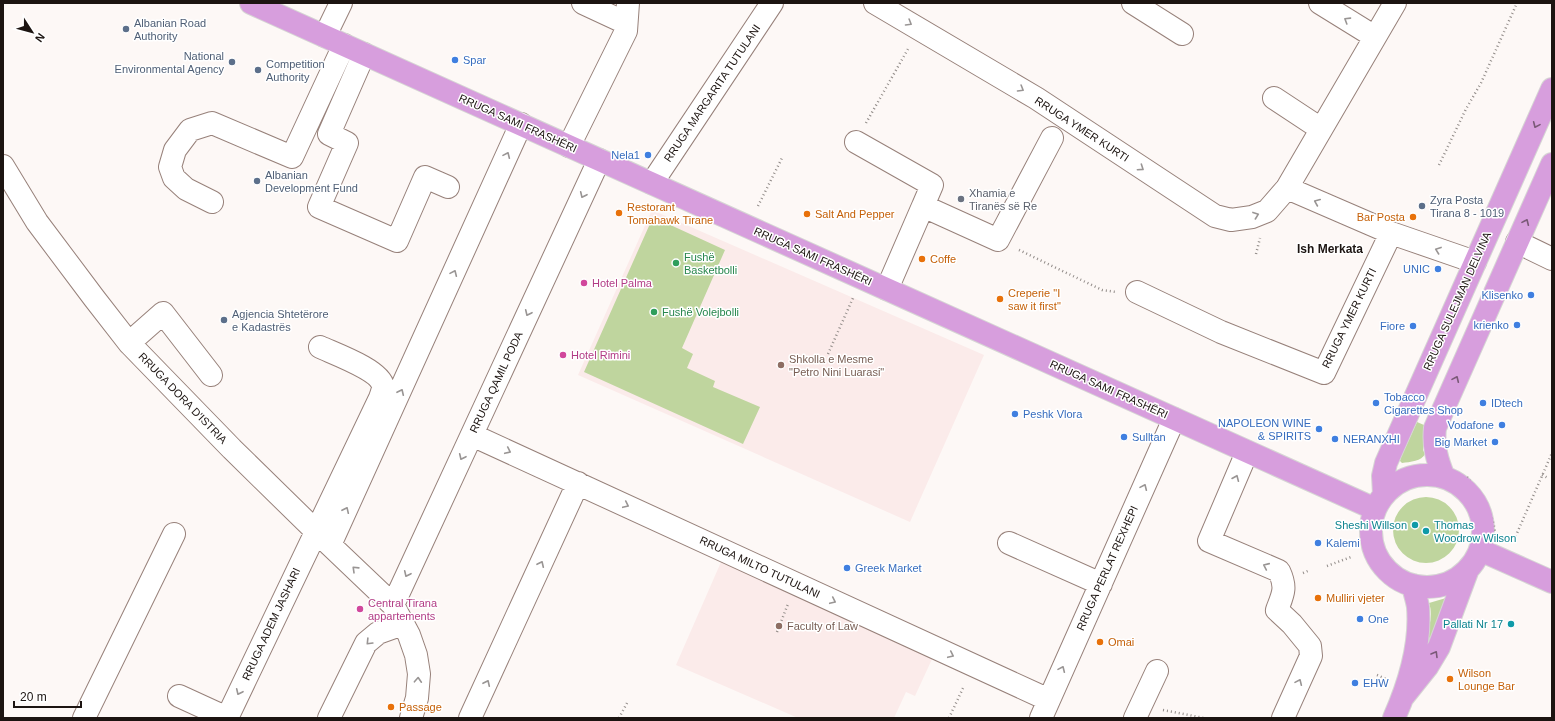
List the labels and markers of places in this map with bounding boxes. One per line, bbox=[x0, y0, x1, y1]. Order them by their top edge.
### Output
place label: Albanian Road Authority bbox=[134, 17, 206, 42]
marker: Albanian Road Authority bbox=[121, 24, 131, 34]
place label: National Environmental Agency bbox=[115, 50, 224, 75]
place label: Spar bbox=[463, 54, 487, 66]
marker: Spar bbox=[450, 55, 460, 65]
marker: National Environmental Agency bbox=[227, 57, 237, 67]
place label: Competition Authority bbox=[266, 58, 325, 83]
marker: Competition Authority bbox=[253, 65, 263, 75]
place label: Nela1 bbox=[611, 149, 640, 161]
marker: Nela1 bbox=[643, 150, 653, 160]
place label: Albanian Development Fund bbox=[265, 169, 358, 194]
marker: Albanian Development Fund bbox=[252, 176, 262, 186]
place label: Xhamia e Tiranës së Re bbox=[969, 187, 1037, 212]
marker: Xhamia e Tiranës së Re bbox=[956, 194, 966, 204]
place label: Zyra Posta Tirana 8 - 1019 bbox=[1430, 194, 1504, 219]
place label: Restorant Tomahawk Tirane bbox=[627, 201, 713, 226]
marker: Zyra Posta Tirana 8 - 1019 bbox=[1417, 201, 1427, 211]
marker: Restorant Tomahawk Tirane bbox=[614, 208, 624, 218]
place label: Salt And Pepper bbox=[815, 208, 895, 220]
marker: Salt And Pepper bbox=[802, 209, 812, 219]
place label: Bar Posta bbox=[1357, 211, 1406, 223]
marker: Bar Posta bbox=[1408, 212, 1418, 222]
place label: Fushë Basketbolli bbox=[684, 251, 737, 276]
place label: Coffe bbox=[930, 253, 956, 265]
marker: Coffe bbox=[917, 254, 927, 264]
marker: Fushë Basketbolli bbox=[671, 258, 681, 268]
place label: UNIC bbox=[1403, 263, 1430, 275]
marker: UNIC bbox=[1433, 264, 1443, 274]
place label: Hotel Palma bbox=[592, 277, 653, 289]
marker: Hotel Palma bbox=[579, 278, 589, 288]
place label: Creperie "I saw it first" bbox=[1008, 287, 1061, 312]
place label: Klisenko bbox=[1481, 289, 1523, 301]
marker: Klisenko bbox=[1526, 290, 1536, 300]
marker: Creperie "I saw it first" bbox=[995, 294, 1005, 304]
place label: Fushë Volejbolli bbox=[662, 306, 739, 318]
marker: Fushë Volejbolli bbox=[649, 307, 659, 317]
place label: Agjencia Shtetërore e Kadastrës bbox=[232, 308, 329, 333]
marker: Agjencia Shtetërore e Kadastrës bbox=[219, 315, 229, 325]
place label: krienko bbox=[1474, 319, 1509, 331]
place label: Fiore bbox=[1380, 320, 1405, 332]
marker: krienko bbox=[1512, 320, 1522, 330]
marker: Fiore bbox=[1408, 321, 1418, 331]
place label: Hotel Rimini bbox=[571, 349, 630, 361]
marker: Hotel Rimini bbox=[558, 350, 568, 360]
place label: Shkolla e Mesme "Petro Nini Luarasi" bbox=[789, 353, 884, 378]
marker: Shkolla e Mesme "Petro Nini Luarasi" bbox=[776, 360, 786, 370]
place label: Tobacco Cigarettes Shop bbox=[1384, 391, 1463, 416]
place label: IDtech bbox=[1491, 397, 1523, 409]
marker: Tobacco Cigarettes Shop bbox=[1371, 398, 1381, 408]
marker: IDtech bbox=[1478, 398, 1488, 408]
place label: Peshk Vlora bbox=[1023, 408, 1083, 420]
marker: Peshk Vlora bbox=[1010, 409, 1020, 419]
place label: NAPOLEON WINE & SPIRITS bbox=[1218, 417, 1311, 442]
place label: Vodafone bbox=[1448, 419, 1494, 431]
marker: Vodafone bbox=[1497, 420, 1507, 430]
marker: NAPOLEON WINE & SPIRITS bbox=[1314, 424, 1324, 434]
place label: Sulltan bbox=[1132, 431, 1166, 443]
marker: Sulltan bbox=[1119, 432, 1129, 442]
place label: NERANXHI bbox=[1343, 433, 1400, 445]
marker: NERANXHI bbox=[1330, 434, 1340, 444]
place label: Big Market bbox=[1434, 436, 1487, 448]
marker: Big Market bbox=[1490, 437, 1500, 447]
place label: Sheshi Willson bbox=[1335, 519, 1407, 531]
place label: Thomas Woodrow Wilson bbox=[1434, 519, 1516, 544]
marker: Sheshi Willson bbox=[1410, 520, 1420, 530]
marker: Thomas Woodrow Wilson bbox=[1421, 526, 1431, 536]
place label: Kalemi bbox=[1326, 537, 1360, 549]
marker: Kalemi bbox=[1313, 538, 1323, 548]
place label: Greek Market bbox=[855, 562, 922, 574]
marker: Greek Market bbox=[842, 563, 852, 573]
place label: Mulliri vjeter bbox=[1326, 592, 1385, 604]
marker: Mulliri vjeter bbox=[1313, 593, 1323, 603]
place label: Central Tirana appartements bbox=[368, 597, 438, 622]
marker: Central Tirana appartements bbox=[355, 604, 365, 614]
place label: One bbox=[1368, 613, 1389, 625]
marker: One bbox=[1355, 614, 1365, 624]
place label: Pallati Nr 17 bbox=[1443, 618, 1503, 630]
marker: Pallati Nr 17 bbox=[1506, 619, 1516, 629]
place label: Faculty of Law bbox=[787, 620, 858, 632]
marker: Faculty of Law bbox=[774, 621, 784, 631]
place label: Omai bbox=[1108, 636, 1134, 648]
marker: Omai bbox=[1095, 637, 1105, 647]
place label: Wilson Lounge Bar bbox=[1458, 667, 1515, 692]
marker: Wilson Lounge Bar bbox=[1445, 674, 1455, 684]
place label: EHW bbox=[1363, 677, 1389, 689]
marker: EHW bbox=[1350, 678, 1360, 688]
place label: Passage bbox=[399, 701, 442, 713]
marker: Passage bbox=[386, 702, 396, 712]

